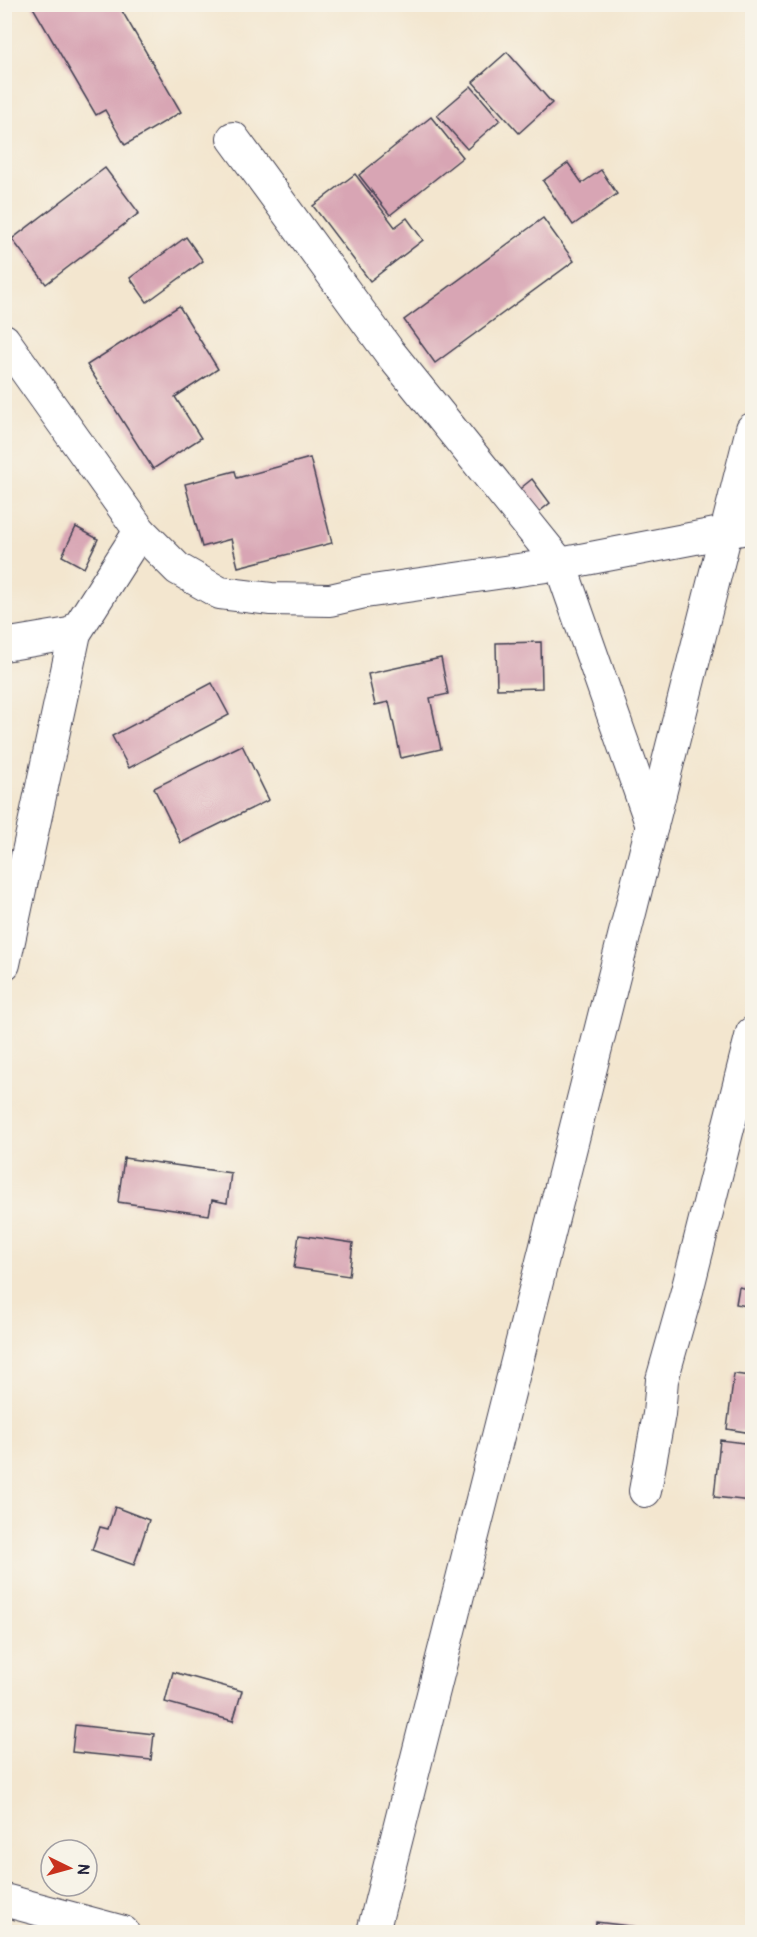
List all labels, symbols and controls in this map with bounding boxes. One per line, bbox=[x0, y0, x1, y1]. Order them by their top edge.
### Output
north arrow bbox=[39, 1838, 99, 1898]
text: N bbox=[72, 1863, 93, 1876]

